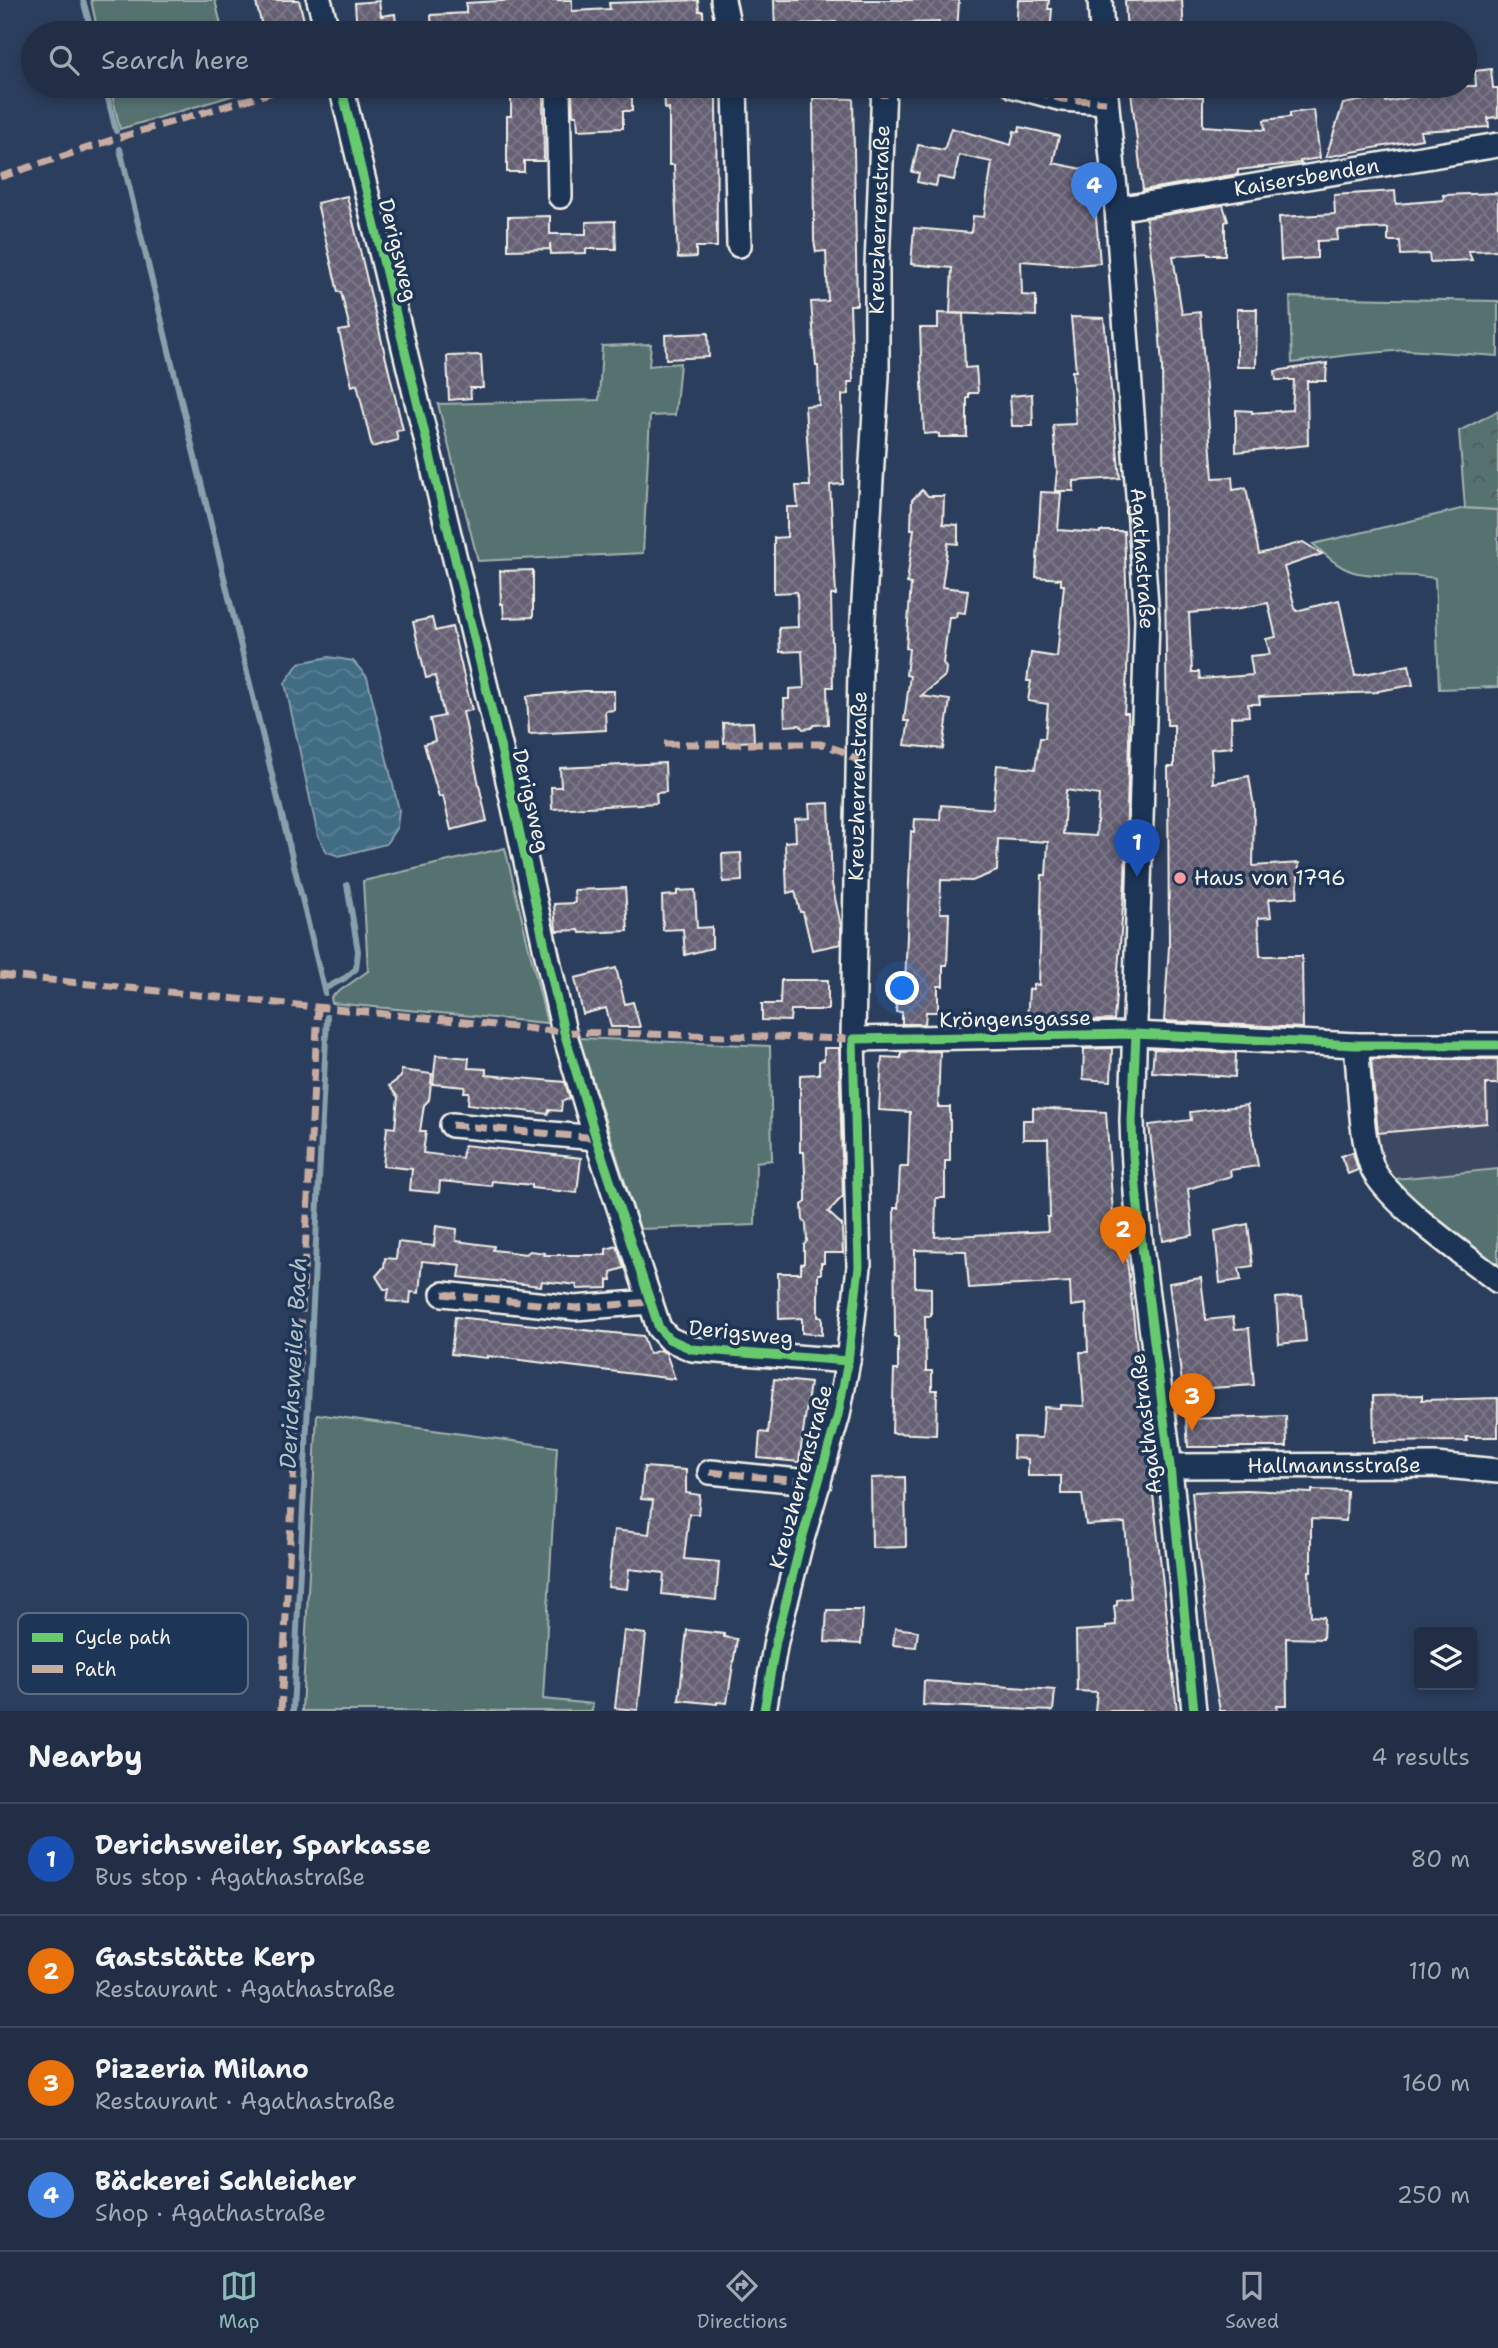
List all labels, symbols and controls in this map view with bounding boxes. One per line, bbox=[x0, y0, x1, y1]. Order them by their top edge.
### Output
search box bbox=[21, 21, 1477, 98]
icon: search bbox=[45, 41, 83, 79]
text: Search here bbox=[101, 42, 250, 77]
street label: Kreuzherrenstraße bbox=[863, 124, 896, 315]
street label: Kaisersbenden bbox=[1232, 151, 1381, 203]
pin: 4 bbox=[1071, 162, 1117, 220]
street label: Derigsweg bbox=[372, 196, 424, 304]
street label: Agathastraße bbox=[1123, 487, 1161, 630]
street label: Kreuzherrenstraße bbox=[842, 691, 874, 881]
street label: Derigsweg bbox=[506, 747, 556, 855]
pin: 1 bbox=[1114, 819, 1160, 877]
place label: Haus von 1796 bbox=[1194, 864, 1346, 892]
marker: Haus von 1796 bbox=[1172, 870, 1188, 886]
your location bbox=[885, 971, 919, 1005]
street label: Kröngensgasse bbox=[939, 1004, 1091, 1034]
pin: 2 bbox=[1100, 1206, 1146, 1264]
water label: Derichsweiler Bach bbox=[272, 1256, 314, 1470]
street label: Derigsweg bbox=[687, 1314, 795, 1352]
street label: Agathastraße bbox=[1123, 1352, 1169, 1496]
pin: 3 bbox=[1169, 1373, 1215, 1431]
street label: Kreuzherrenstraße bbox=[763, 1382, 839, 1572]
street label: Hallmannsstraße bbox=[1247, 1451, 1421, 1480]
legend bbox=[18, 1613, 248, 1694]
text: Cycle path bbox=[75, 1625, 171, 1650]
map controls bbox=[1414, 1627, 1477, 1690]
button: layers bbox=[1414, 1627, 1477, 1690]
text: Path bbox=[75, 1657, 117, 1682]
text: Nearby bbox=[28, 1736, 143, 1777]
text: 4 results bbox=[1371, 1742, 1470, 1772]
text: Derichsweiler, Sparkasse bbox=[95, 1827, 431, 1862]
text: 1 bbox=[46, 1844, 56, 1874]
text: 80 m bbox=[1411, 1844, 1470, 1874]
text: Bus stop · Agathastraße bbox=[95, 1862, 365, 1892]
text: Gaststätte Kerp bbox=[95, 1939, 315, 1974]
text: 2 bbox=[43, 1956, 59, 1986]
text: 110 m bbox=[1408, 1956, 1470, 1986]
text: Restaurant · Agathastraße bbox=[95, 1974, 396, 2004]
text: Pizzeria Milano bbox=[95, 2051, 309, 2086]
text: 3 bbox=[43, 2068, 59, 2098]
text: 160 m bbox=[1402, 2068, 1470, 2098]
text: Restaurant · Agathastraße bbox=[95, 2086, 396, 2116]
text: Bäckerei Schleicher bbox=[95, 2163, 357, 2198]
text: 4 bbox=[43, 2180, 59, 2210]
text: 250 m bbox=[1397, 2180, 1470, 2210]
text: Shop · Agathastraße bbox=[95, 2198, 326, 2228]
tab: Map bbox=[219, 2267, 259, 2334]
tab: Directions bbox=[697, 2267, 788, 2334]
tab: Saved bbox=[1225, 2267, 1279, 2334]

